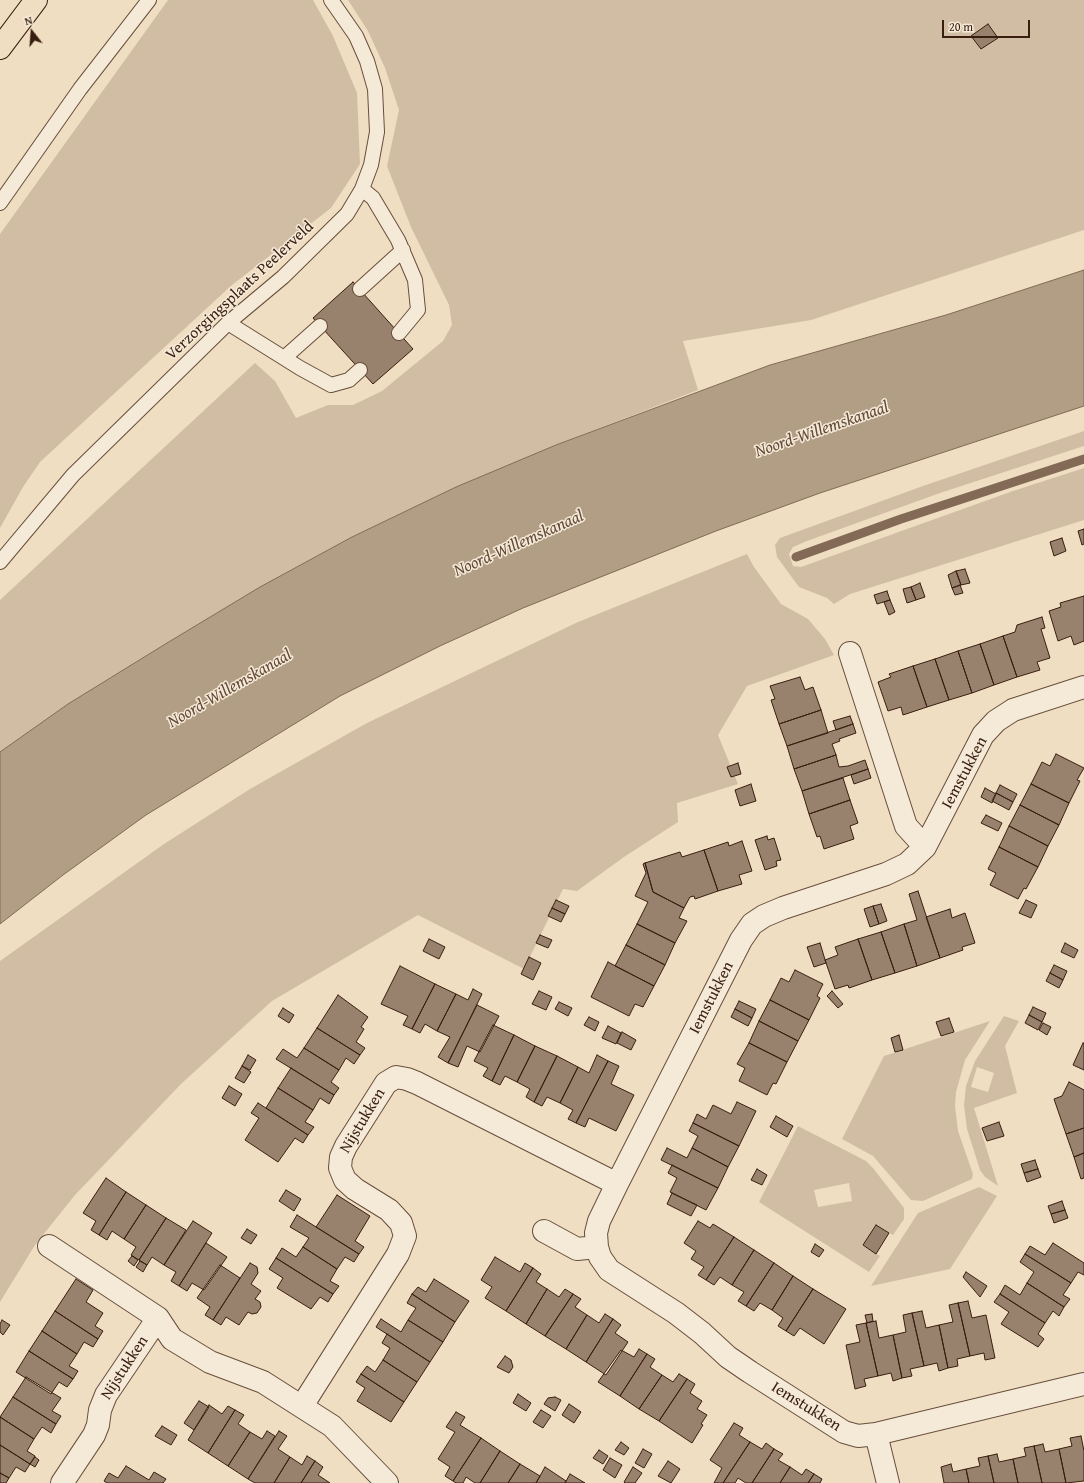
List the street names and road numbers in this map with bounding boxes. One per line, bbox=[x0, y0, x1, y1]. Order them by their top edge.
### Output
street label: Verzorgingsplaats Peelerveld bbox=[162, 217, 318, 365]
street label: Iemstukken bbox=[938, 734, 992, 812]
street label: Iemstukken bbox=[686, 959, 738, 1037]
street label: Nijstukken bbox=[336, 1085, 390, 1157]
street label: Nijstukken bbox=[97, 1332, 153, 1404]
street label: Iemstukken bbox=[768, 1378, 844, 1436]

